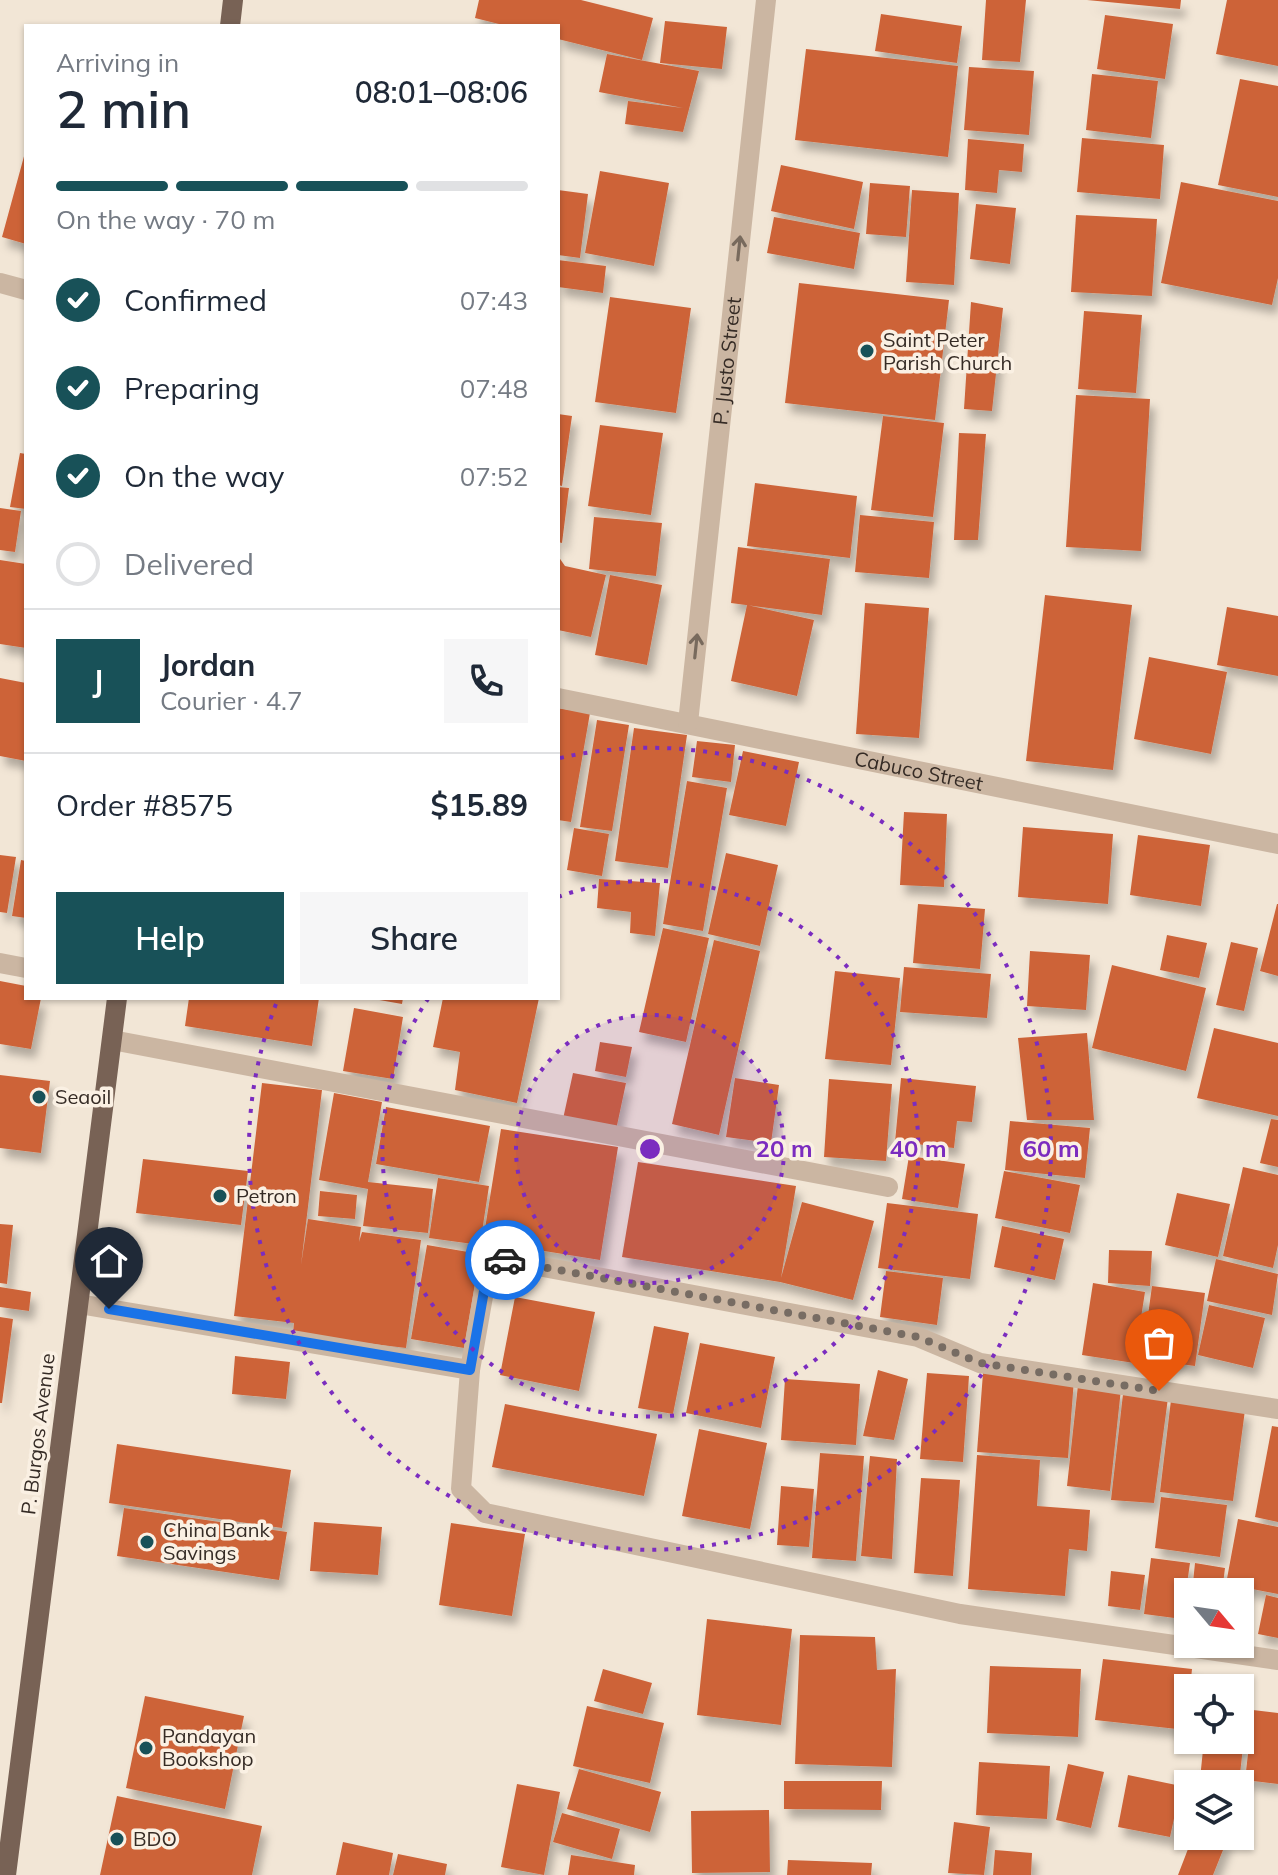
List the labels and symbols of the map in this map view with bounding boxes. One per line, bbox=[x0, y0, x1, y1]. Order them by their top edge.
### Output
one-way arrow bbox=[732, 235, 747, 262]
street label: P. Justo Street bbox=[707, 296, 746, 426]
place label: Saint Peter Parish Church bbox=[883, 327, 1012, 375]
marker: Saint Peter Parish Church bbox=[858, 342, 876, 360]
one-way arrow bbox=[689, 633, 704, 660]
street label: Cabuco Street bbox=[852, 745, 985, 796]
place label: Seaoil bbox=[55, 1084, 111, 1109]
marker: Seaoil bbox=[30, 1088, 48, 1106]
text: 20 m bbox=[756, 1133, 812, 1163]
text: 40 m bbox=[890, 1133, 946, 1163]
text: 60 m bbox=[1023, 1133, 1079, 1163]
centre of rings bbox=[636, 1135, 664, 1163]
place label: Petron bbox=[236, 1183, 297, 1208]
marker: Petron bbox=[211, 1187, 229, 1205]
courier bbox=[465, 1220, 545, 1300]
pin bbox=[75, 1227, 143, 1309]
pin bbox=[1125, 1309, 1193, 1391]
street label: P. Burgos Avenue bbox=[15, 1352, 60, 1516]
place label: China Bank Savings bbox=[163, 1517, 270, 1565]
marker: China Bank Savings bbox=[138, 1533, 156, 1551]
north arrow bbox=[1174, 1578, 1254, 1658]
place label: Pandayan Bookshop bbox=[162, 1723, 256, 1771]
marker: Pandayan Bookshop bbox=[137, 1739, 155, 1757]
place label: BDO bbox=[133, 1826, 177, 1851]
marker: BDO bbox=[108, 1830, 126, 1848]

